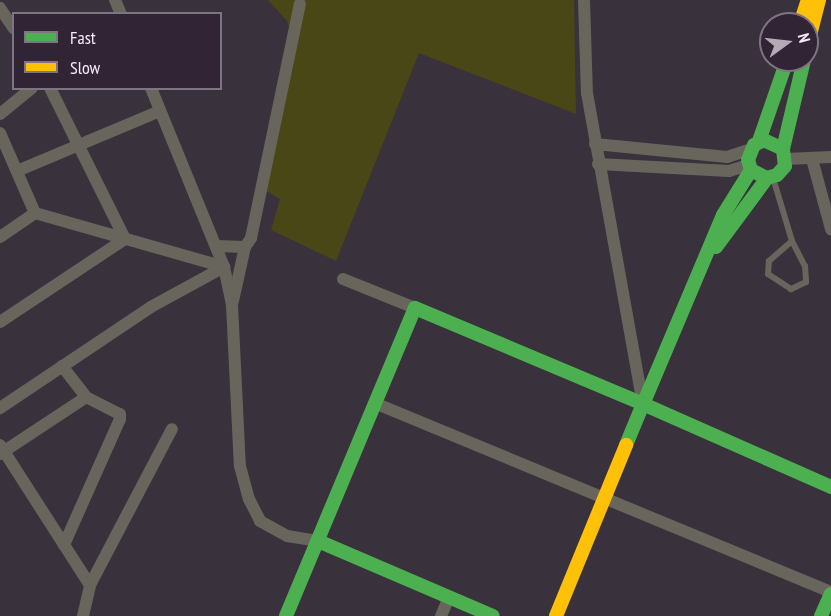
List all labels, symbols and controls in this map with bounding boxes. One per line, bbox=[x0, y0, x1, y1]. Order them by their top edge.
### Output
legend bbox=[12, 12, 222, 90]
north arrow bbox=[759, 12, 819, 72]
text: Fast bbox=[70, 26, 96, 49]
text: N bbox=[794, 31, 815, 45]
text: Slow bbox=[70, 56, 100, 79]

